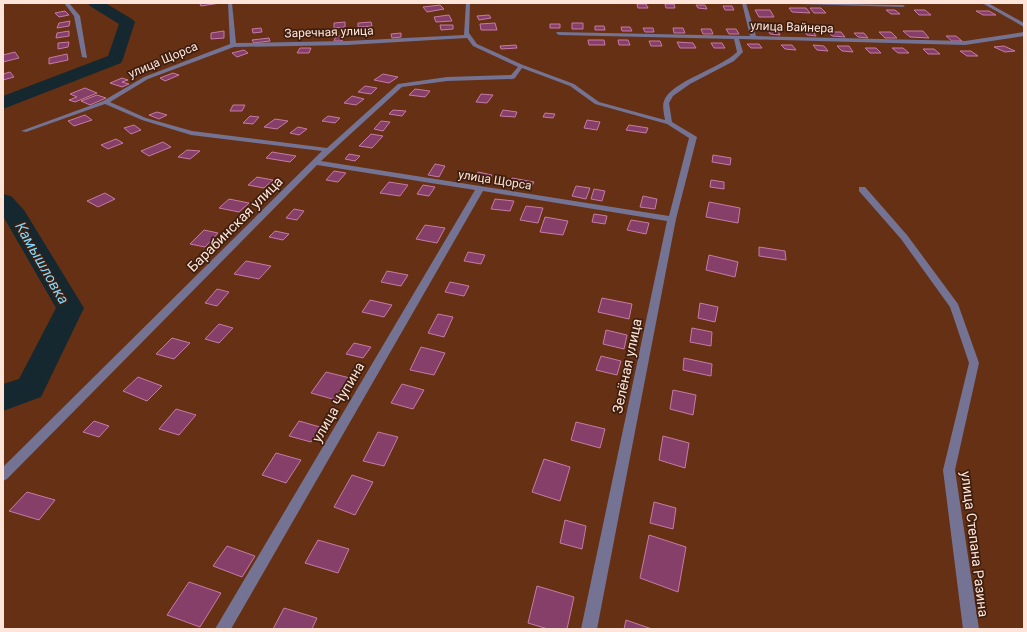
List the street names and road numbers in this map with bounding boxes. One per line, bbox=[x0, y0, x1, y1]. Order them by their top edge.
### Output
street label: улица Вайнера bbox=[750, 19, 834, 35]
street label: Заречная улица bbox=[284, 23, 374, 41]
street label: улица Щорса bbox=[126, 39, 200, 81]
street label: улица Щорса bbox=[457, 167, 533, 193]
street label: Барабинская улица bbox=[184, 173, 286, 275]
street label: Зелёная улица bbox=[609, 317, 645, 415]
street label: улица Чупина bbox=[309, 359, 367, 445]
street label: улица Степана Разина bbox=[958, 470, 992, 618]

